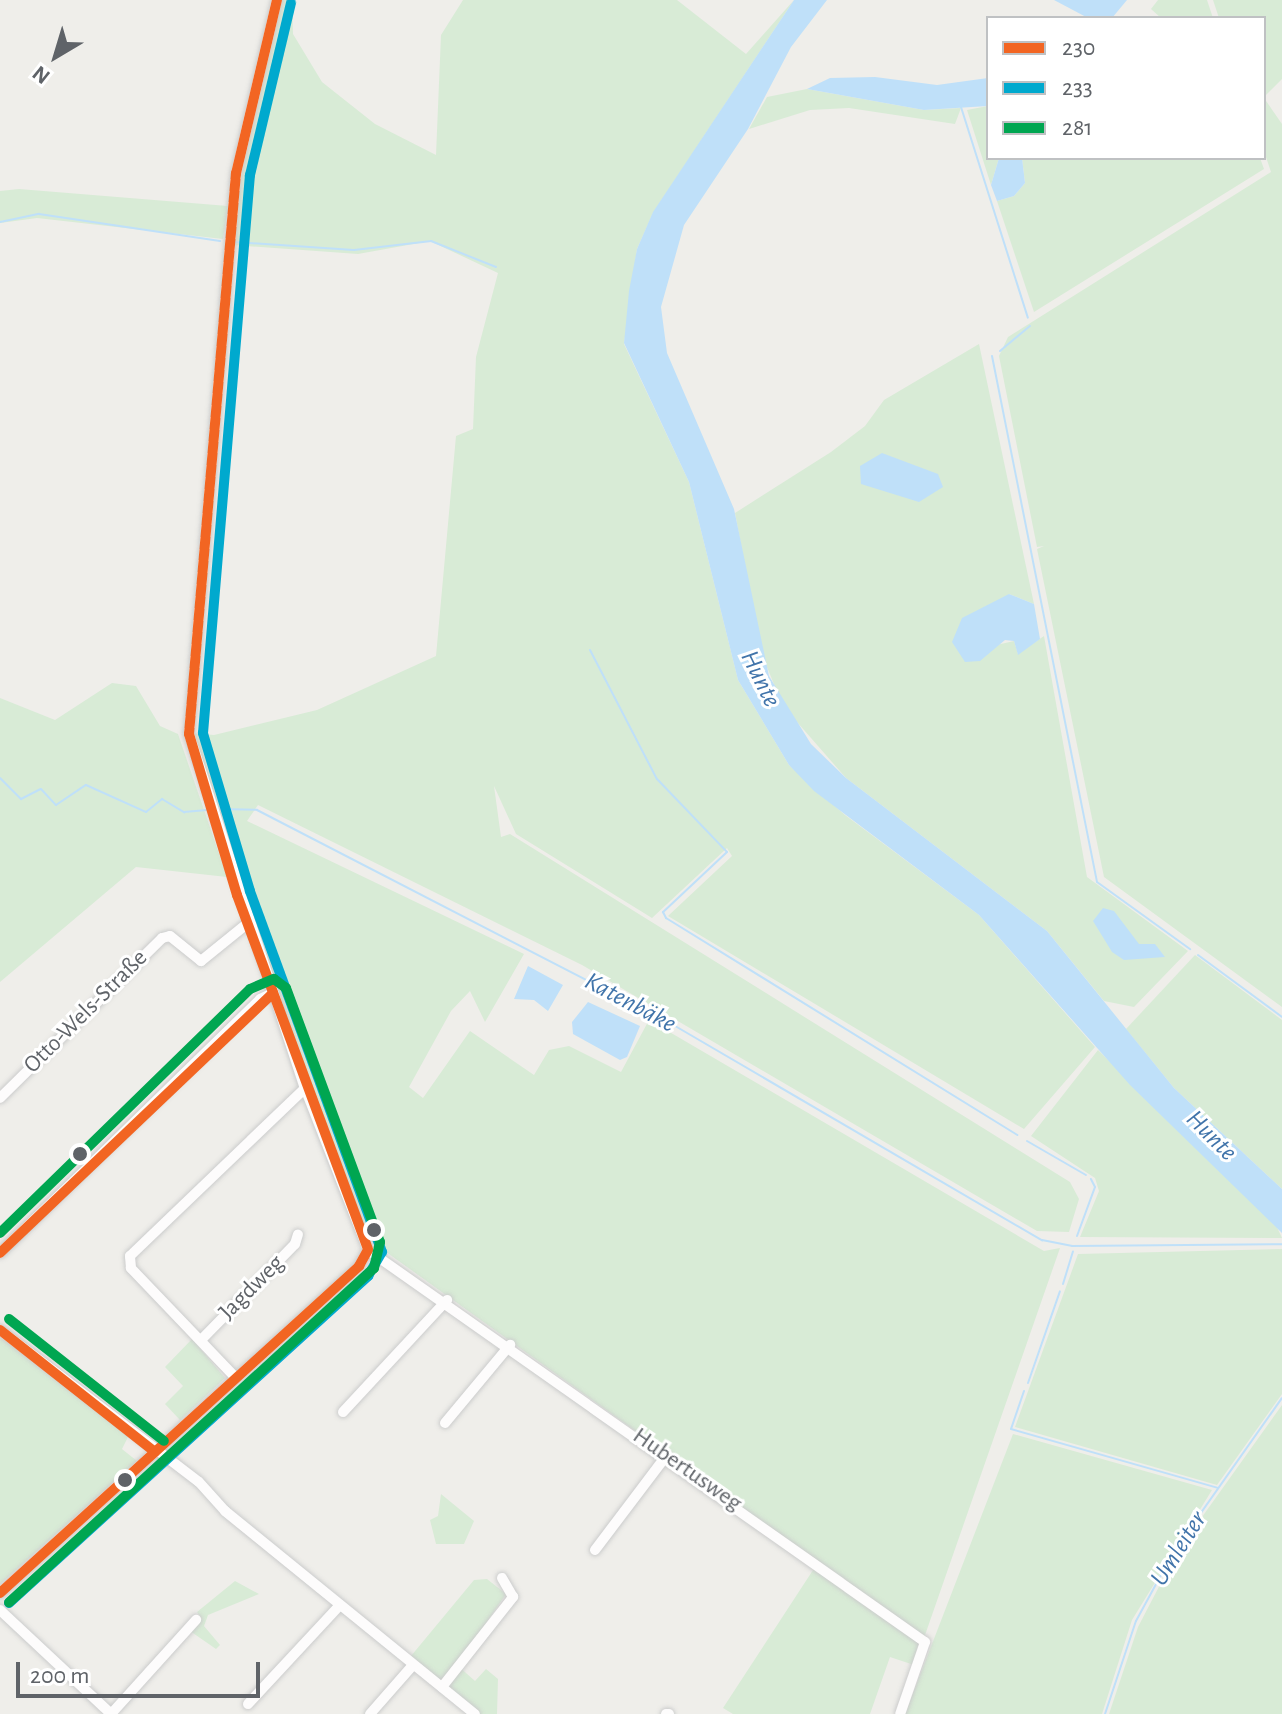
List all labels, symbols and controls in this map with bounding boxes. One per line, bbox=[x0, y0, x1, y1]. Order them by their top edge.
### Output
north arrow bbox=[16, 16, 96, 96]
legend bbox=[986, 16, 1266, 160]
text: 230 bbox=[1062, 36, 1095, 60]
text: N bbox=[28, 62, 54, 88]
text: 233 bbox=[1062, 76, 1093, 100]
text: 281 bbox=[1062, 116, 1093, 140]
water label: Hunte bbox=[733, 646, 787, 712]
street label: Otto-Wels-Straße bbox=[18, 944, 154, 1080]
water label: Katenbäke bbox=[579, 966, 681, 1040]
water label: Hunte bbox=[1179, 1104, 1243, 1168]
unlabelled marker bbox=[72, 1146, 88, 1162]
unlabelled marker bbox=[366, 1222, 382, 1238]
street label: Jagdweg bbox=[213, 1249, 291, 1327]
street label: Hubertusweg bbox=[627, 1422, 747, 1518]
unlabelled marker bbox=[117, 1472, 133, 1488]
water label: Umleiter bbox=[1144, 1506, 1214, 1592]
scale bar bbox=[20, 1646, 264, 1696]
text: 200 m bbox=[30, 1664, 89, 1688]

